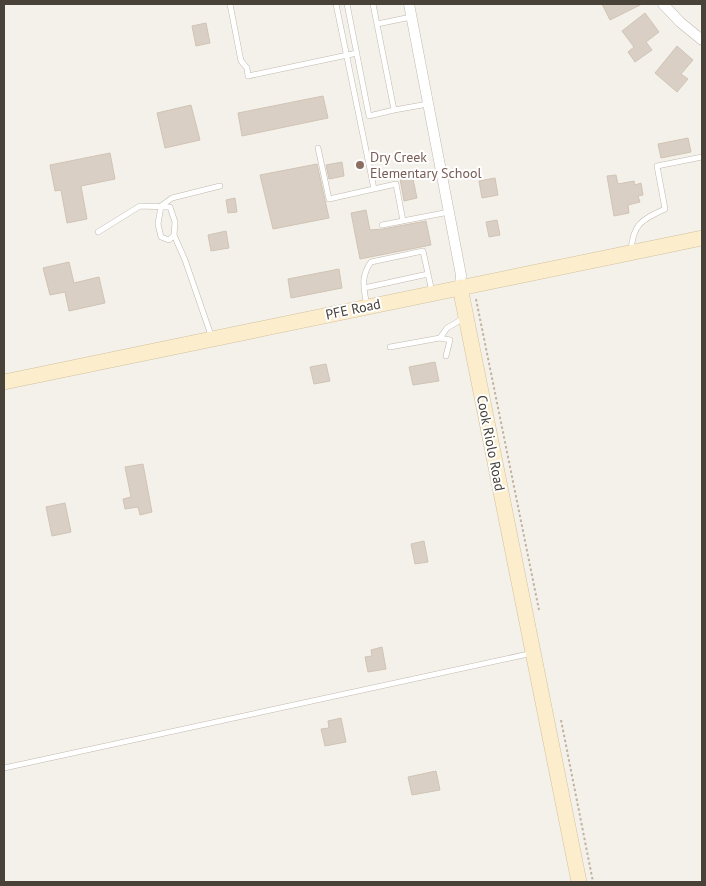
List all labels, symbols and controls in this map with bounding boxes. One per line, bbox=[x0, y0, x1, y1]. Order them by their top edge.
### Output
place label: Dry Creek Elementary School bbox=[370, 148, 482, 182]
marker: Dry Creek Elementary School bbox=[354, 159, 366, 171]
street label: PFE Road bbox=[324, 294, 382, 324]
street label: Cook Riolo Road bbox=[473, 394, 509, 492]

